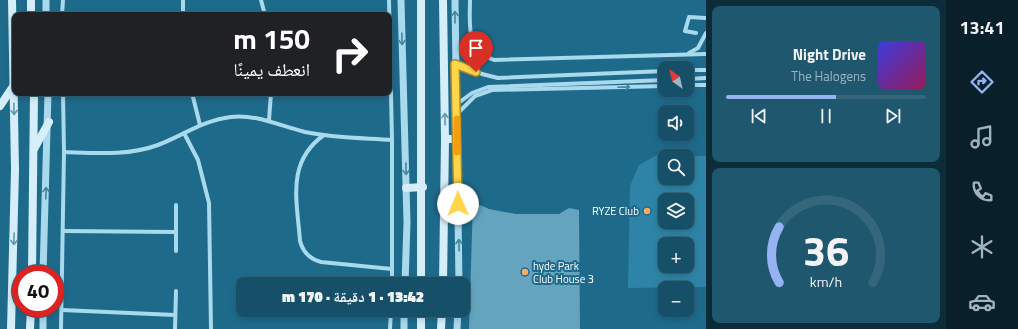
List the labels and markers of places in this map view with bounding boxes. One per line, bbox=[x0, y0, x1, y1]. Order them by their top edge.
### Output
pin bbox=[459, 31, 493, 72]
place label: RYZE Club bbox=[592, 203, 639, 219]
marker: RYZE Club bbox=[642, 206, 652, 216]
place label: hyde Park Club House 3 bbox=[533, 258, 594, 287]
marker: hyde Park Club House 3 bbox=[520, 267, 530, 277]

